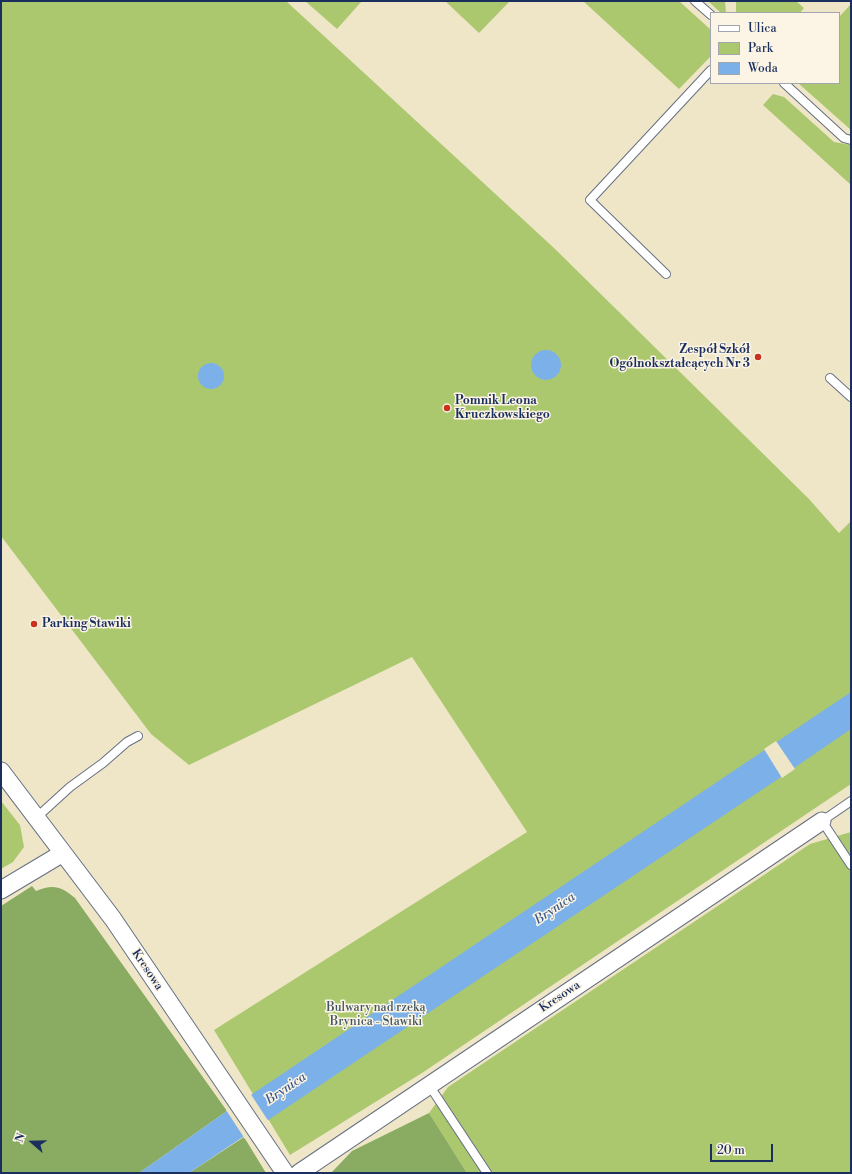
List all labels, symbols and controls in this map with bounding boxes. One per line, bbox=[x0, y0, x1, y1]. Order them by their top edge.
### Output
legend bbox=[710, 12, 840, 84]
text: Ulica bbox=[748, 21, 777, 36]
text: Park bbox=[748, 41, 773, 56]
text: Woda bbox=[748, 61, 778, 76]
place label: Zespół Szkół Ogólnokształcących Nr 3 bbox=[609, 343, 750, 371]
marker: Zespół Szkół Ogólnokształcących Nr 3 bbox=[753, 352, 763, 362]
place label: Pomnik Leona Kruczkowskiego bbox=[455, 394, 550, 422]
marker: Pomnik Leona Kruczkowskiego bbox=[442, 403, 452, 413]
place label: Parking Stawiki bbox=[42, 617, 131, 631]
marker: Parking Stawiki bbox=[29, 619, 39, 629]
water label: Brynica bbox=[532, 890, 578, 928]
street label: Kresowa bbox=[128, 947, 166, 993]
street label: Kresowa bbox=[537, 978, 583, 1016]
park label: Bulwary nad rzeką Brynica - Stawiki bbox=[326, 1001, 426, 1029]
water label: Brynica bbox=[263, 1070, 309, 1108]
north arrow bbox=[12, 1122, 52, 1162]
text: N bbox=[13, 1131, 29, 1144]
scale bar bbox=[712, 1136, 775, 1162]
text: 20 m bbox=[717, 1143, 745, 1158]

